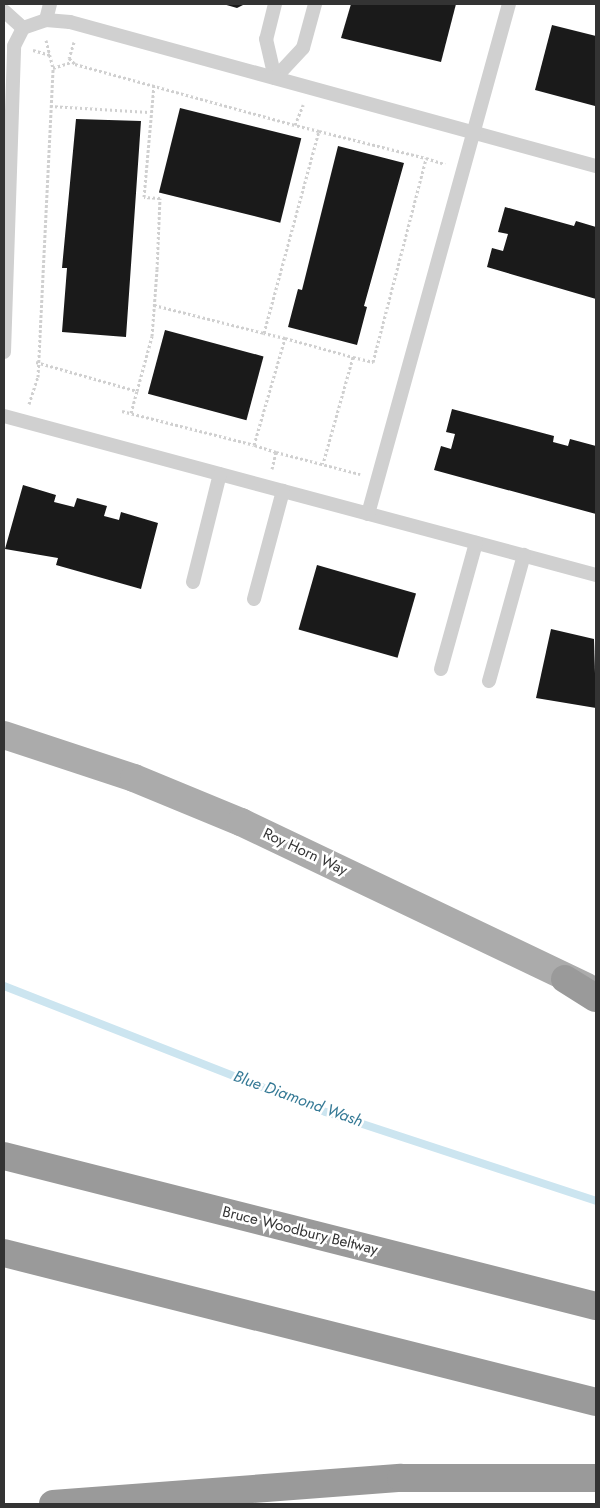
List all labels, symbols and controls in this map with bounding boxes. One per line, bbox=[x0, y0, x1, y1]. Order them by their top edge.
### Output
street label: Roy Horn Way bbox=[260, 825, 350, 879]
water label: Blue Diamond Wash bbox=[231, 1067, 365, 1131]
street label: Bruce Woodbury Beltway bbox=[220, 1203, 380, 1259]

